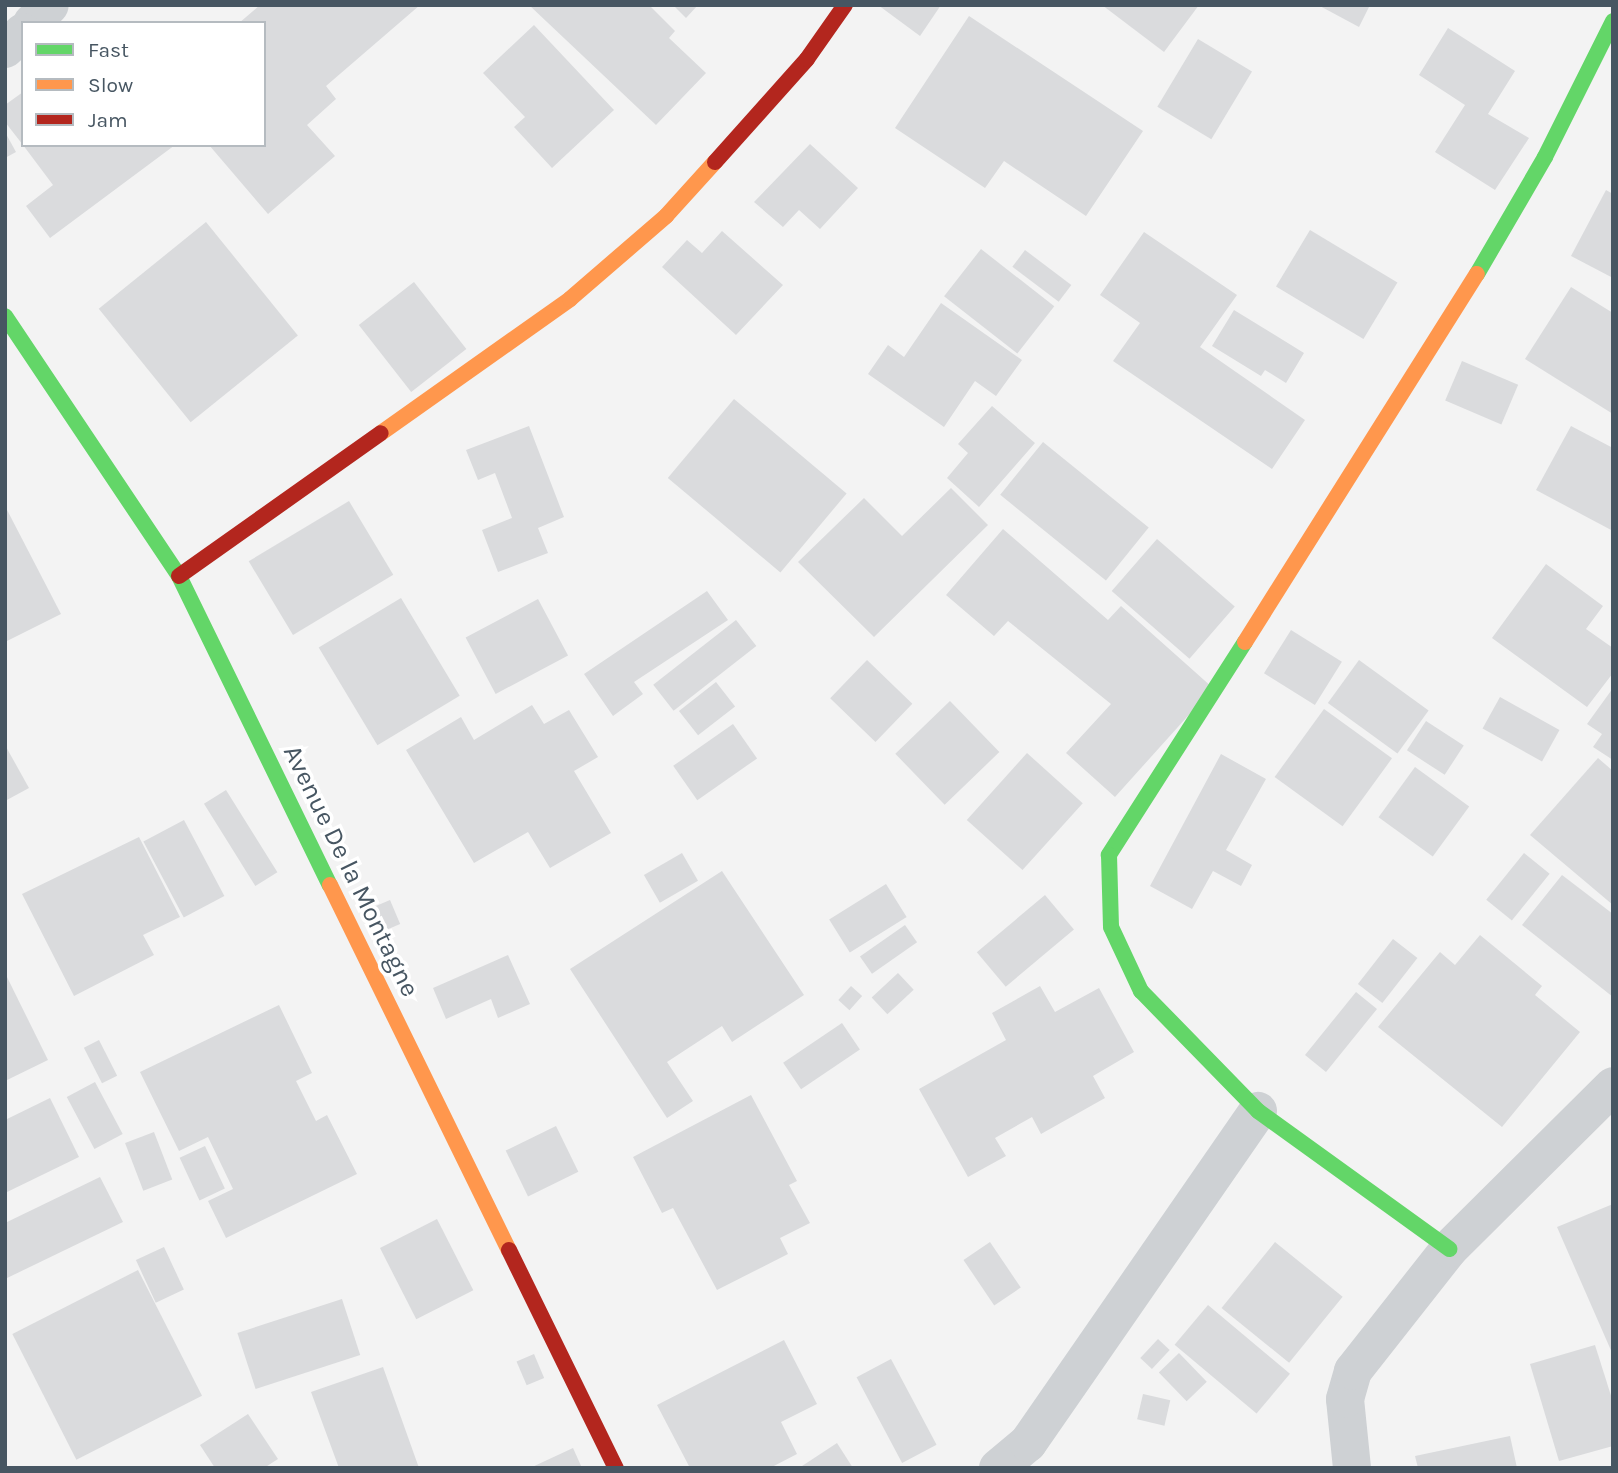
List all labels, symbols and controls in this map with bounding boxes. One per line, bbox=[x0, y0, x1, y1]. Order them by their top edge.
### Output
legend bbox=[21, 21, 266, 147]
text: Fast bbox=[88, 38, 129, 62]
text: Slow bbox=[88, 73, 133, 97]
text: Jam bbox=[88, 108, 128, 132]
street label: Avenue De la Montagne bbox=[277, 740, 425, 1002]

